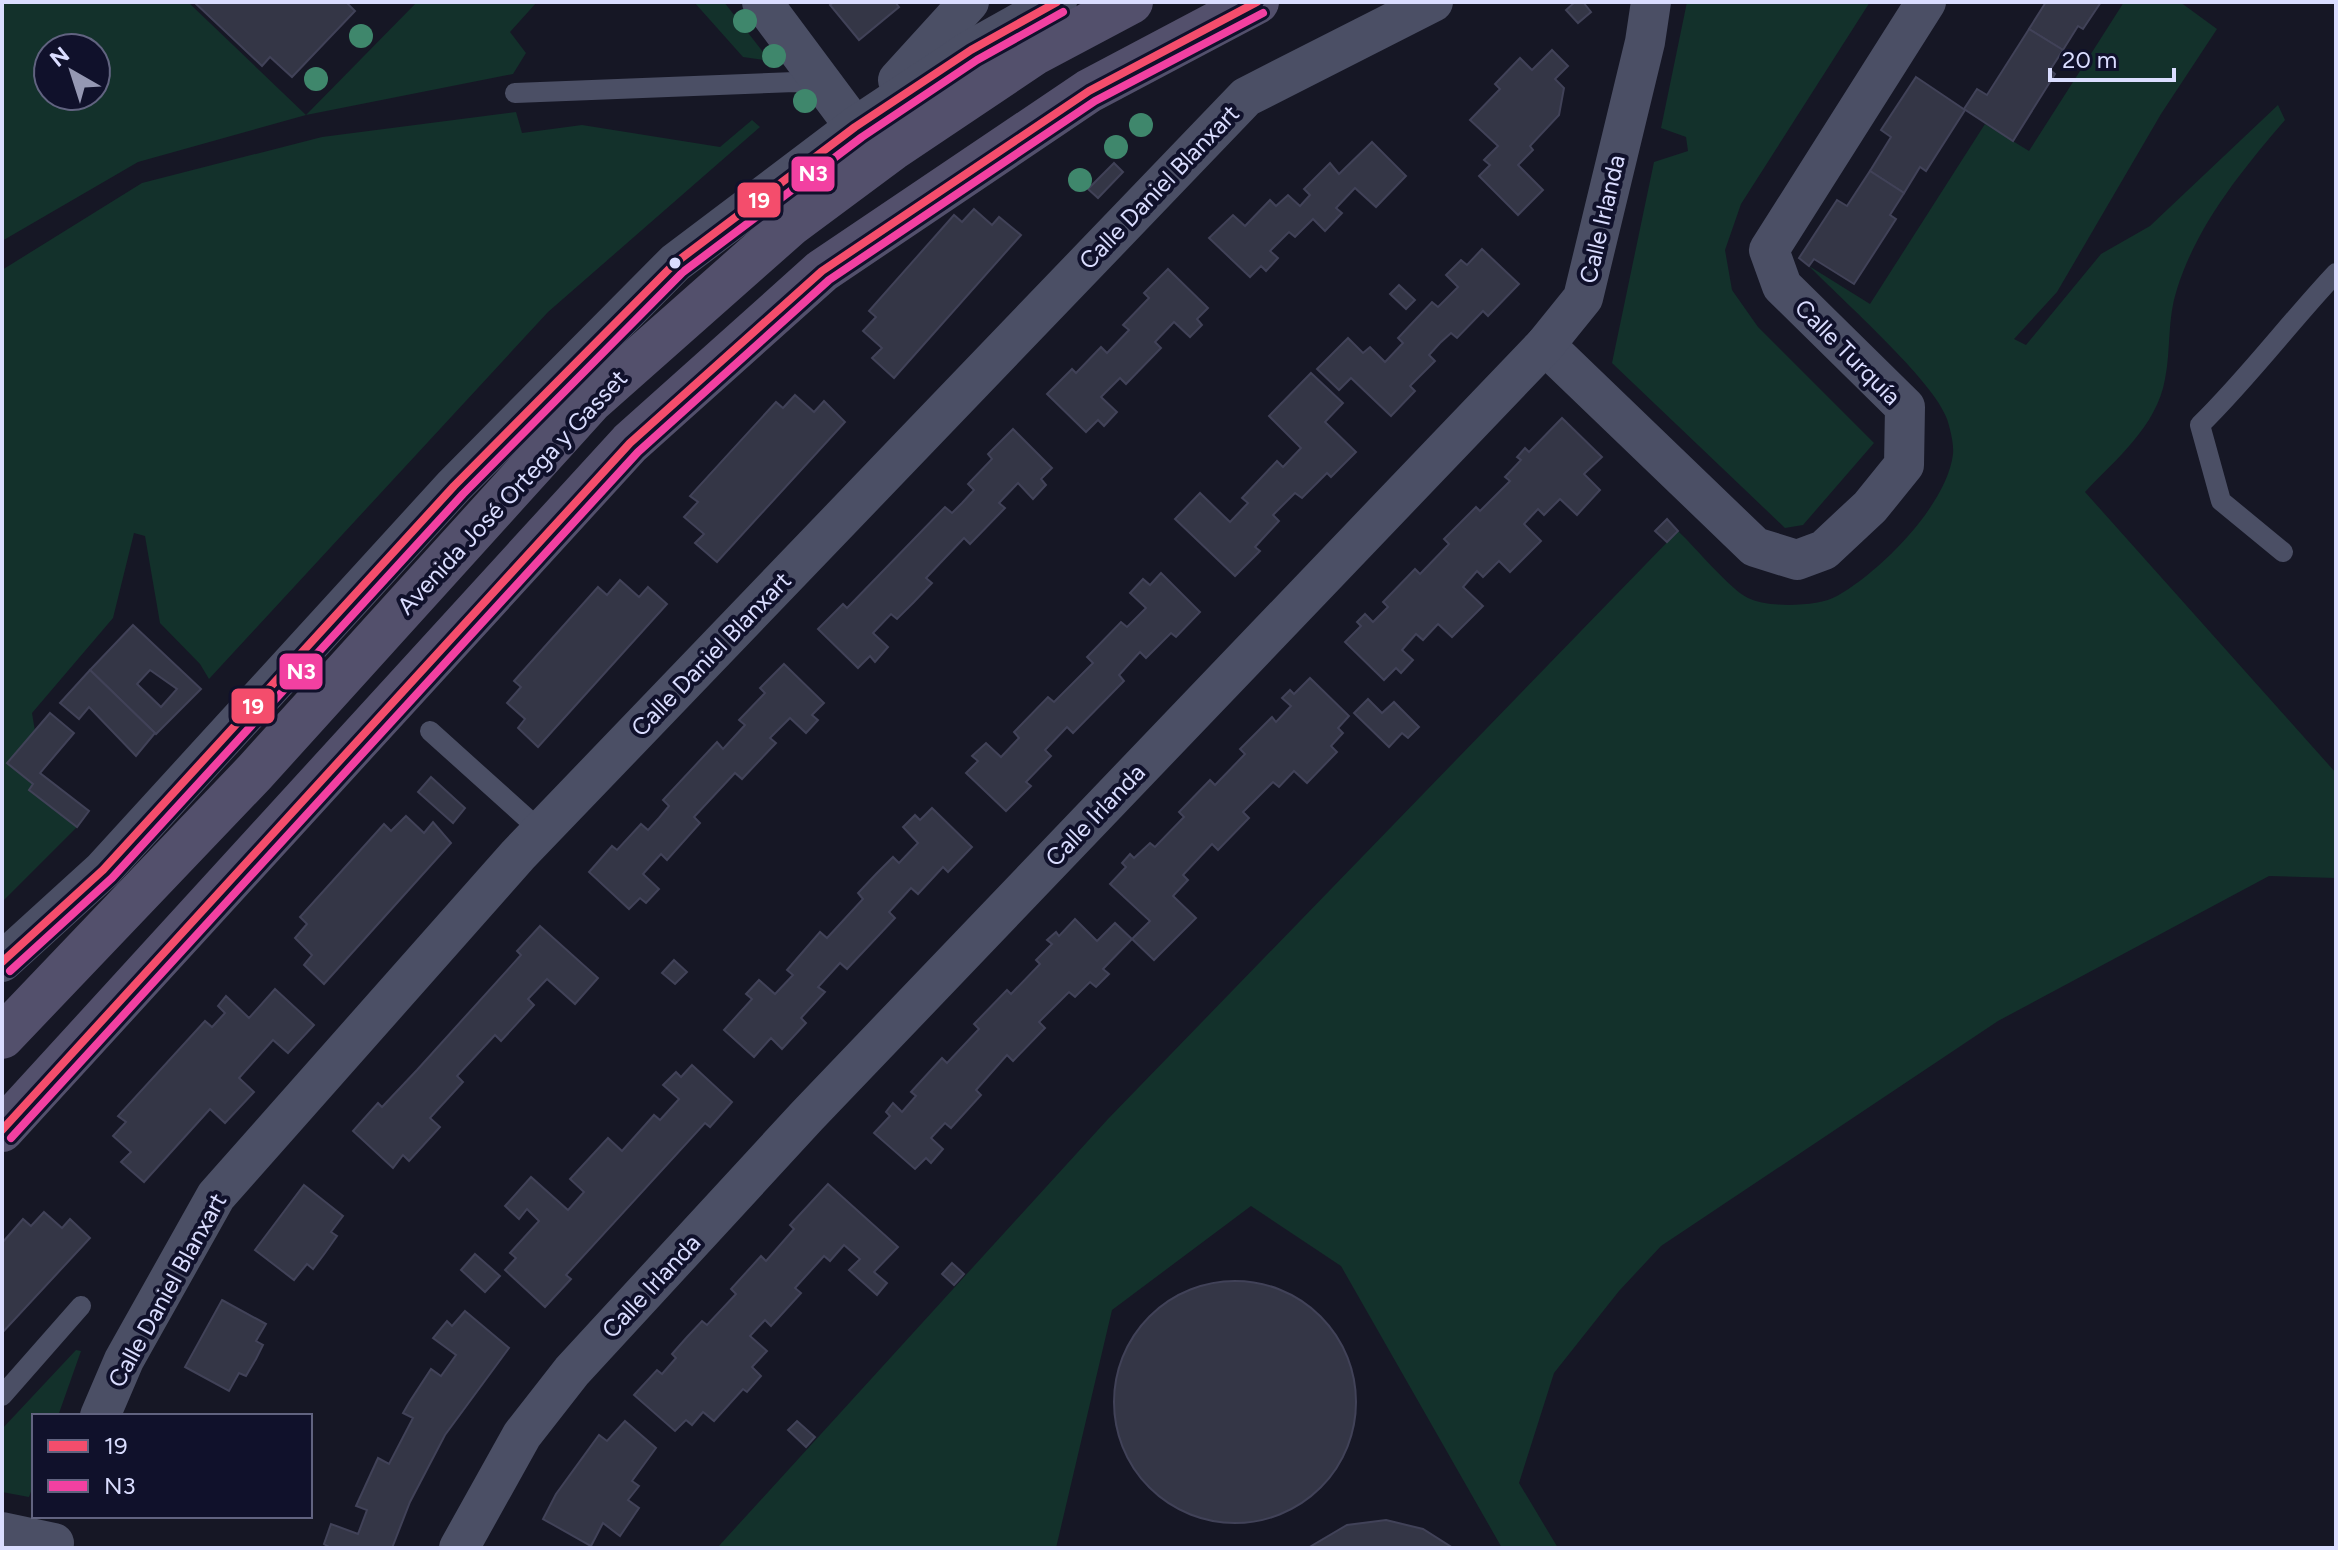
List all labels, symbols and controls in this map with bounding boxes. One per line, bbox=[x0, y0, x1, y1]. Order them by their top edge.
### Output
north arrow bbox=[32, 32, 112, 112]
scale bar bbox=[2050, 32, 2174, 82]
text: N bbox=[45, 41, 75, 73]
text: 20 m bbox=[2062, 45, 2117, 74]
street label: Calle Daniel Blanxart bbox=[1073, 99, 1245, 275]
street label: Calle Irlanda bbox=[1573, 152, 1631, 286]
line badge: N3 bbox=[790, 155, 836, 193]
text: N3 bbox=[798, 160, 828, 187]
line badge: 19 bbox=[736, 181, 782, 219]
text: 19 bbox=[748, 187, 770, 214]
unlabelled marker bbox=[667, 255, 683, 271]
street label: Calle Turquía bbox=[1789, 293, 1907, 411]
street label: Avenida José Ortega y Gasset bbox=[391, 364, 633, 620]
street label: Calle Daniel Blanxart bbox=[625, 566, 797, 742]
line badge: N3 bbox=[278, 652, 324, 691]
text: N3 bbox=[286, 658, 316, 685]
line badge: 19 bbox=[230, 687, 276, 725]
text: 19 bbox=[242, 693, 264, 720]
street label: Calle Irlanda bbox=[1039, 758, 1151, 872]
street label: Calle Daniel Blanxart bbox=[102, 1188, 232, 1392]
street label: Calle Irlanda bbox=[596, 1228, 706, 1344]
legend bbox=[32, 1414, 312, 1518]
text: 19 bbox=[104, 1431, 128, 1460]
text: N3 bbox=[104, 1471, 136, 1500]

